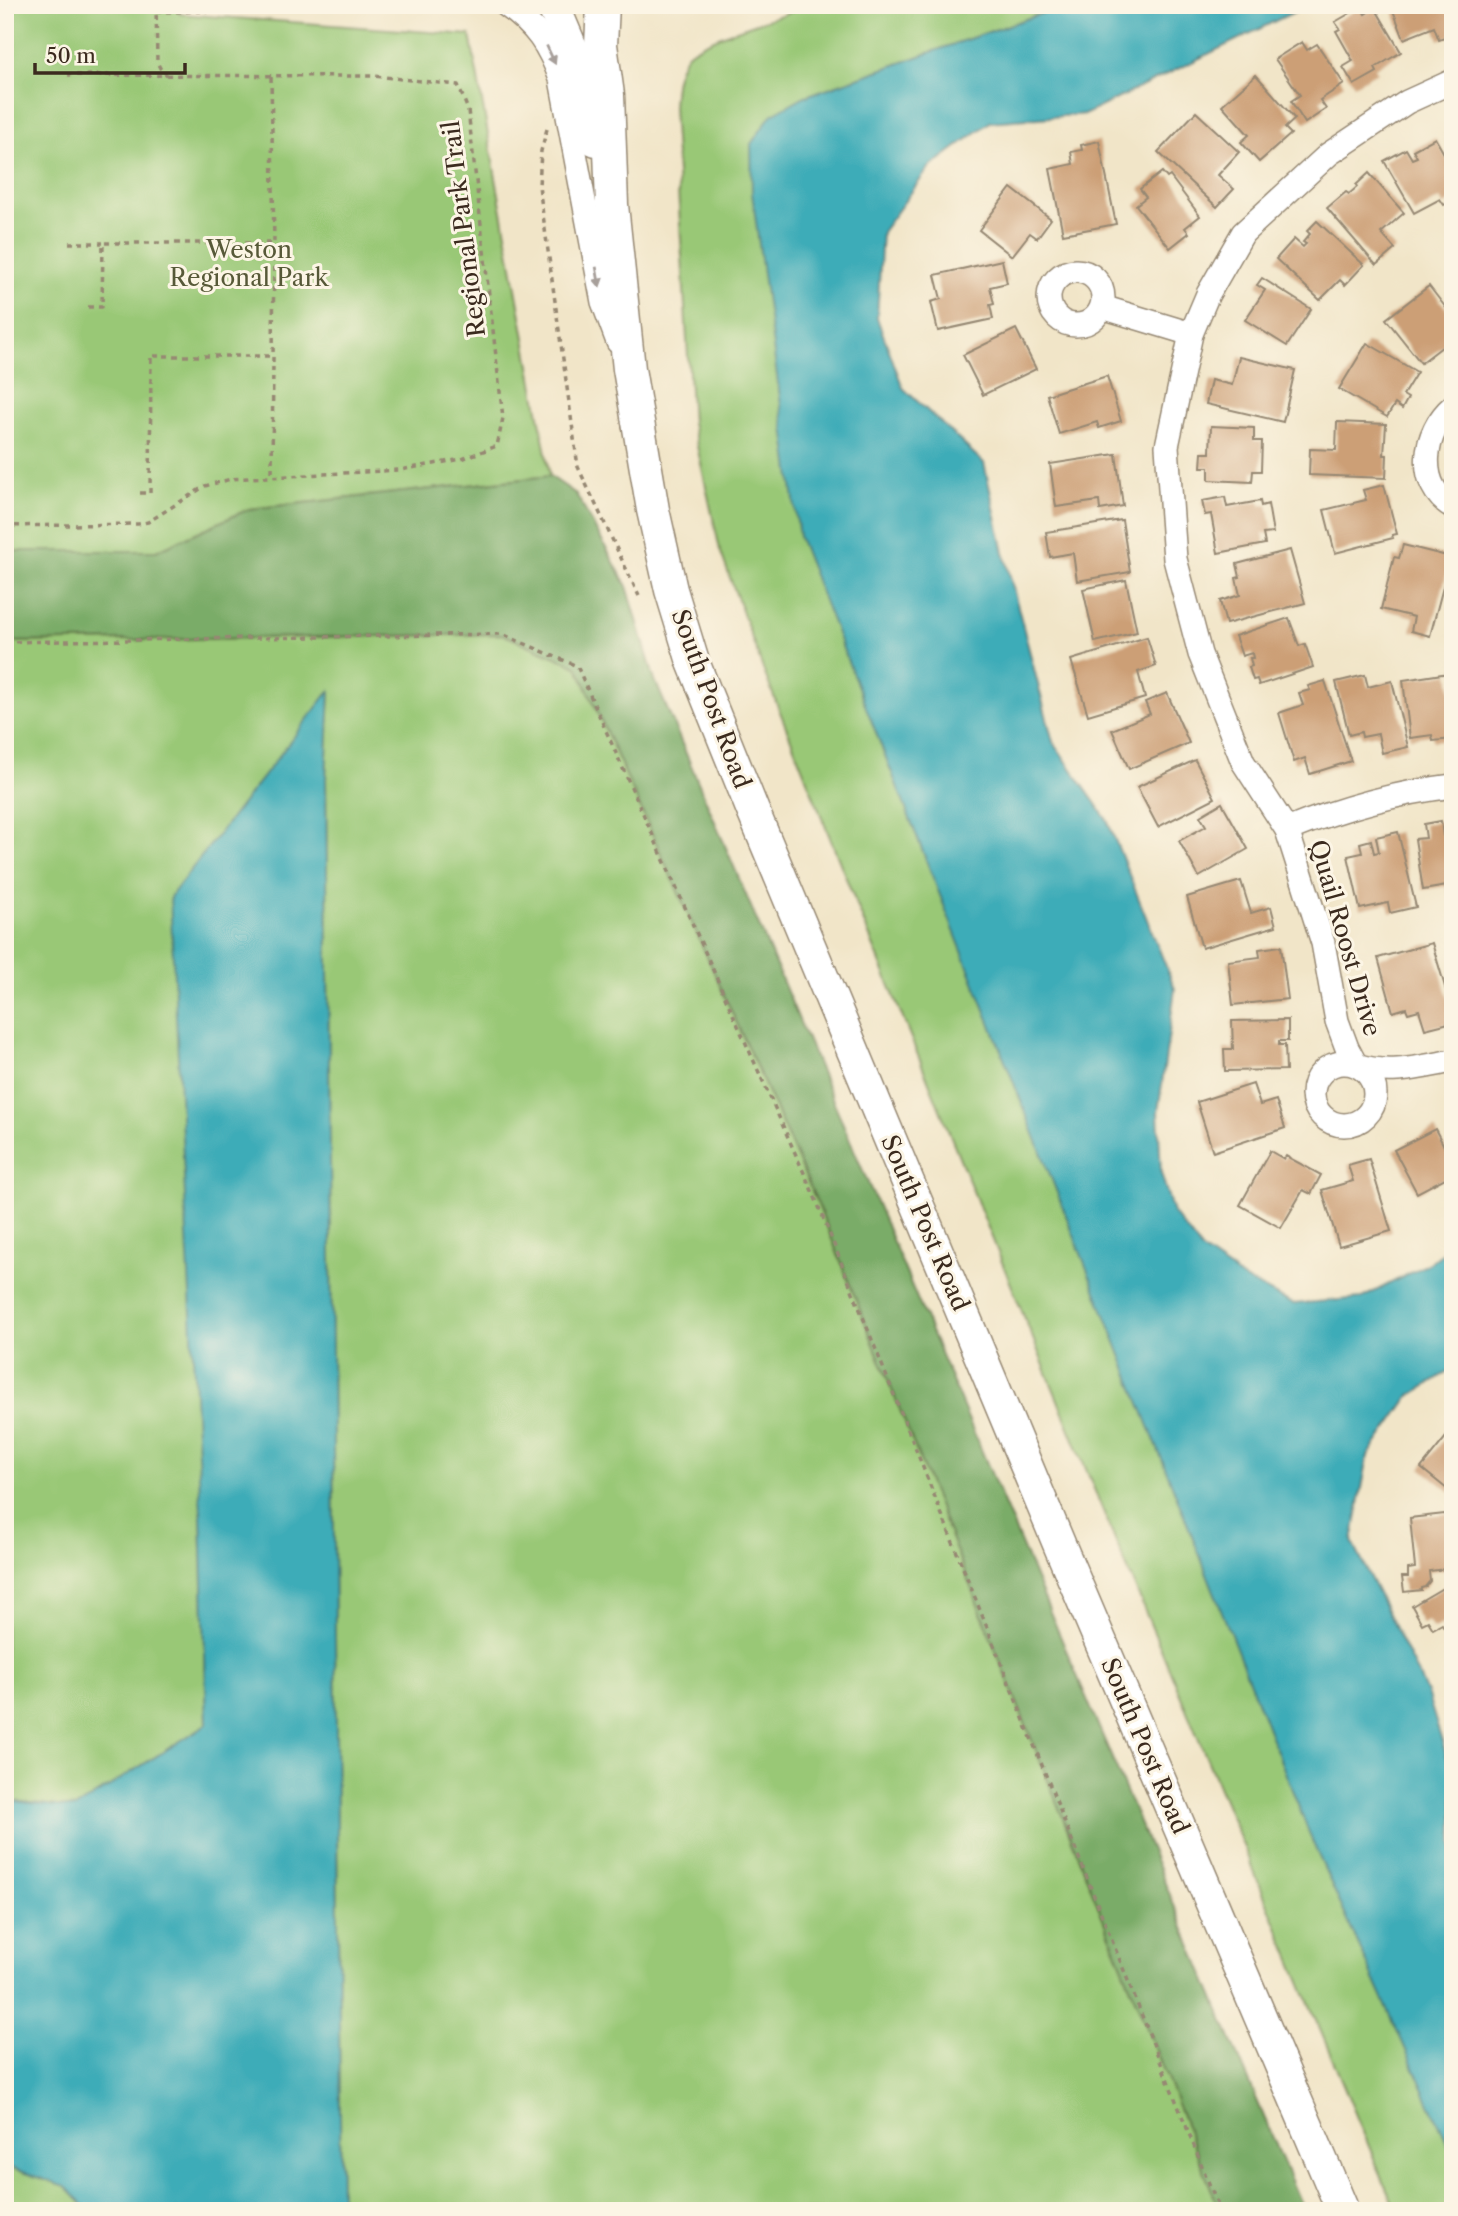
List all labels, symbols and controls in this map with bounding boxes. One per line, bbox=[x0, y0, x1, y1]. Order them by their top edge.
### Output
scale bar bbox=[35, 32, 186, 76]
text: 50 m bbox=[46, 43, 96, 68]
one-way arrow bbox=[545, 45, 557, 65]
street label: Regional Park Trail bbox=[436, 119, 491, 339]
park label: Weston Regional Park bbox=[170, 235, 330, 292]
one-way arrow bbox=[593, 266, 604, 288]
street label: South Post Road bbox=[666, 605, 757, 793]
street label: Quail Roost Drive bbox=[1304, 837, 1387, 1039]
street label: South Post Road bbox=[875, 1130, 976, 1315]
street label: South Post Road bbox=[1095, 1653, 1196, 1838]

